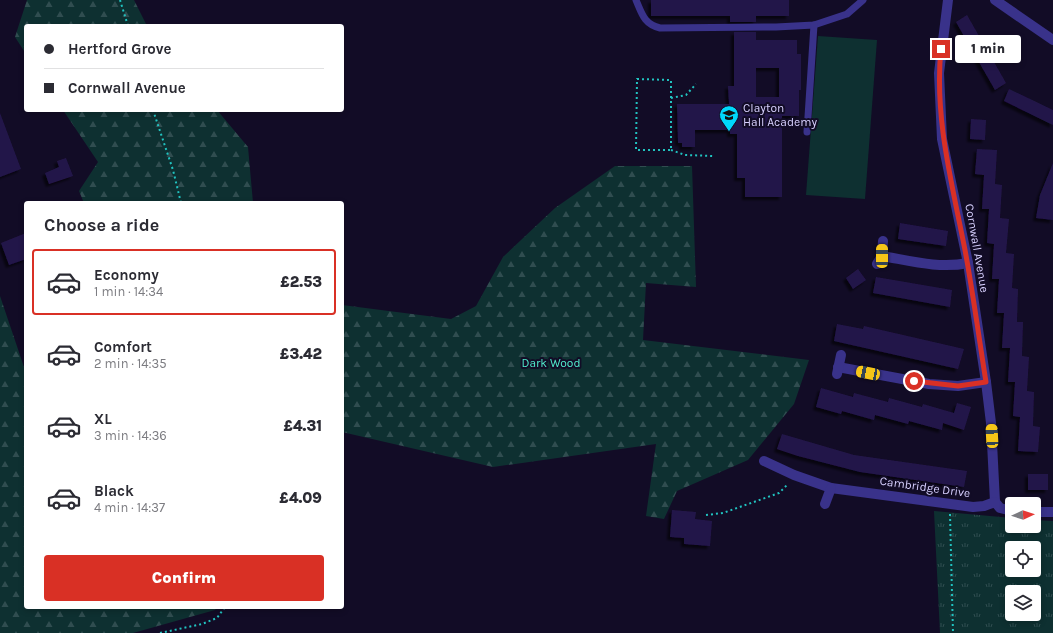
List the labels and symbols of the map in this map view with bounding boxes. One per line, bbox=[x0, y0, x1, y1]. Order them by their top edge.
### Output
callout: 1 min bbox=[955, 35, 1021, 63]
route end bbox=[932, 40, 950, 58]
place label: Clayton Hall Academy bbox=[743, 101, 817, 129]
school or university icon: Clayton Hall Academy bbox=[718, 104, 740, 132]
street label: Cornwall Avenue bbox=[962, 203, 992, 293]
car bbox=[876, 244, 888, 268]
park label: Dark Wood bbox=[521, 356, 581, 370]
car bbox=[855, 365, 881, 381]
route start bbox=[905, 372, 923, 390]
car bbox=[985, 424, 999, 448]
street label: Cambridge Drive bbox=[879, 474, 971, 500]
north arrow bbox=[1005, 497, 1041, 533]

